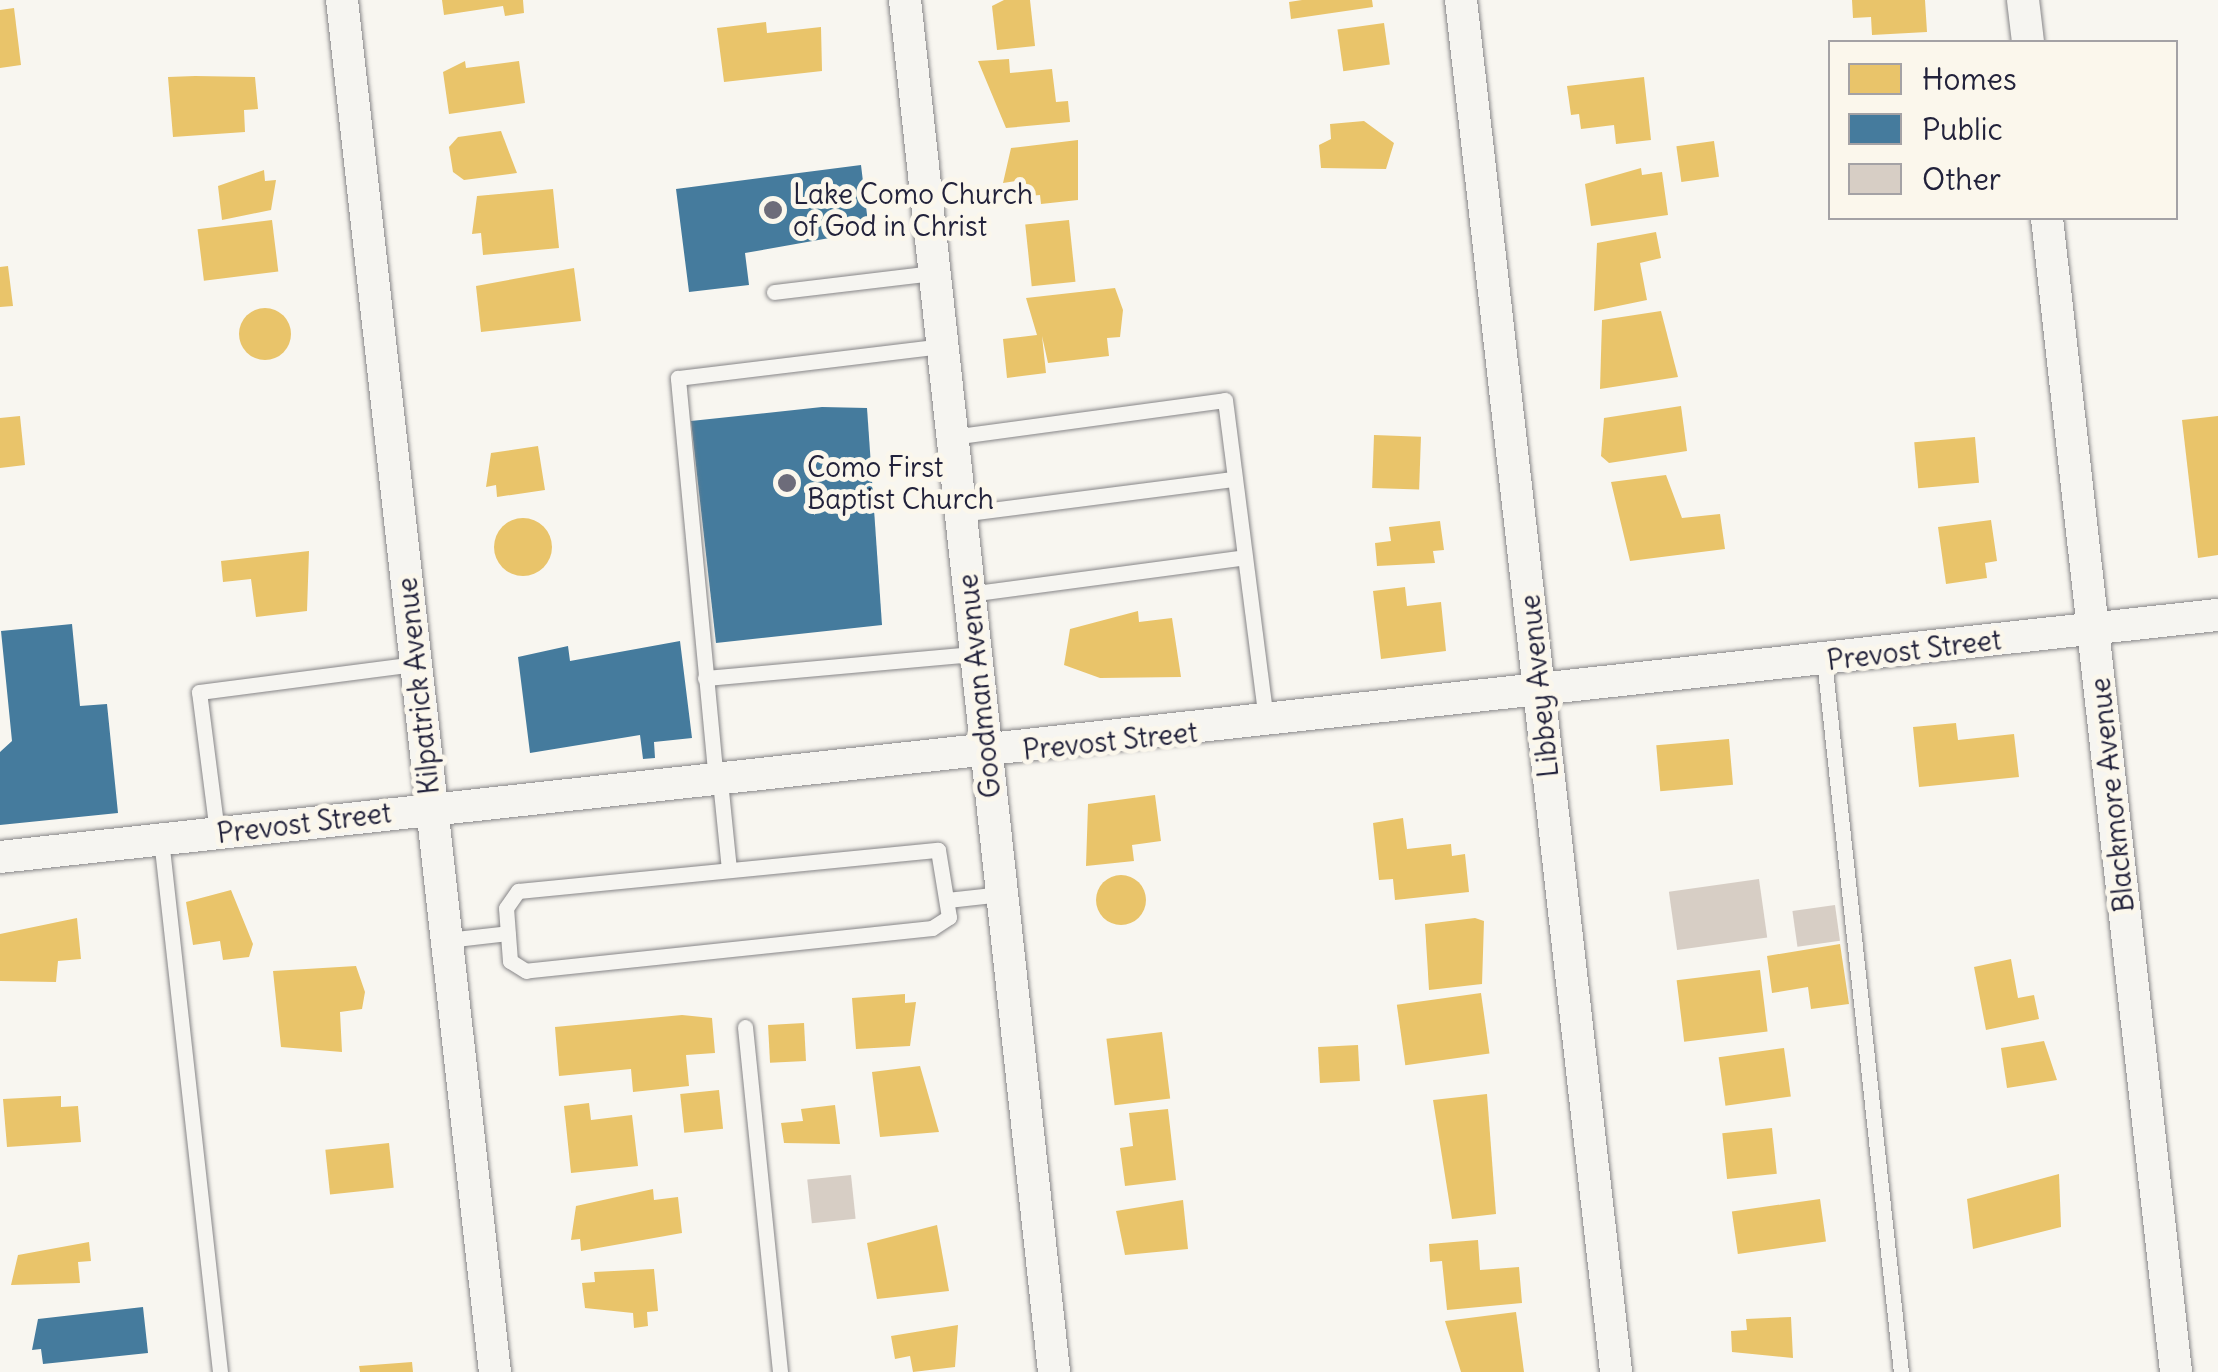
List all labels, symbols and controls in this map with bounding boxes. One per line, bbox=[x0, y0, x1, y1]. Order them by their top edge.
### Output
legend bbox=[1828, 40, 2178, 220]
text: Homes bbox=[1922, 60, 2017, 98]
text: Public bbox=[1922, 110, 2003, 148]
text: Other bbox=[1922, 160, 2001, 198]
place label: Lake Como Church of God in Christ bbox=[793, 177, 1033, 243]
marker: Lake Como Church of God in Christ bbox=[762, 199, 784, 221]
place label: Como First Baptist Church bbox=[807, 450, 994, 516]
marker: Como First Baptist Church bbox=[776, 472, 798, 494]
street label: Goodman Avenue bbox=[951, 572, 1007, 800]
street label: Kilpatrick Avenue bbox=[390, 576, 446, 796]
street label: Libbey Avenue bbox=[1513, 593, 1565, 779]
street label: Prevost Street bbox=[1825, 623, 2003, 677]
street label: Blackmore Avenue bbox=[2083, 676, 2141, 914]
street label: Prevost Street bbox=[1021, 715, 1199, 767]
street label: Prevost Street bbox=[215, 796, 393, 850]

